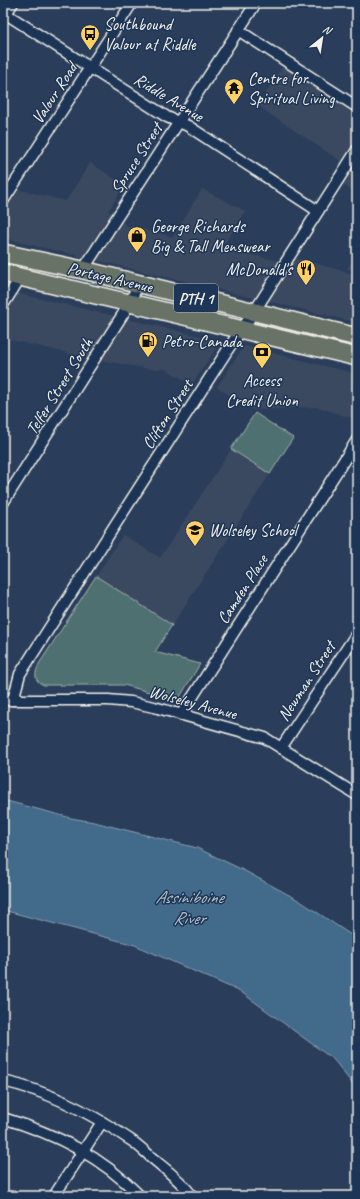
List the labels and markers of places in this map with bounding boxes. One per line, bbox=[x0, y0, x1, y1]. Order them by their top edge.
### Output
place label: Southbound Valour at Riddle bbox=[104, 14, 197, 55]
bus stop icon: Southbound Valour at Riddle bbox=[79, 23, 101, 51]
place label: Centre for Spiritual Living bbox=[248, 68, 335, 109]
temple icon: Centre for Spiritual Living bbox=[223, 77, 245, 105]
place label: George Richards Big & Tall Menswear bbox=[151, 216, 272, 257]
shop icon: George Richards Big & Tall Menswear bbox=[126, 225, 148, 253]
restaurant icon: McDonald's bbox=[295, 258, 317, 286]
place label: McDonald's bbox=[226, 259, 294, 280]
fuel station icon: Petro-Canada bbox=[137, 330, 159, 358]
place label: Petro-Canada bbox=[162, 331, 244, 352]
bank icon: Access Credit Union bbox=[251, 341, 273, 369]
place label: Access Credit Union bbox=[226, 370, 298, 411]
school or university icon: Wolseley School bbox=[184, 519, 206, 547]
place label: Wolseley School bbox=[209, 520, 300, 541]

